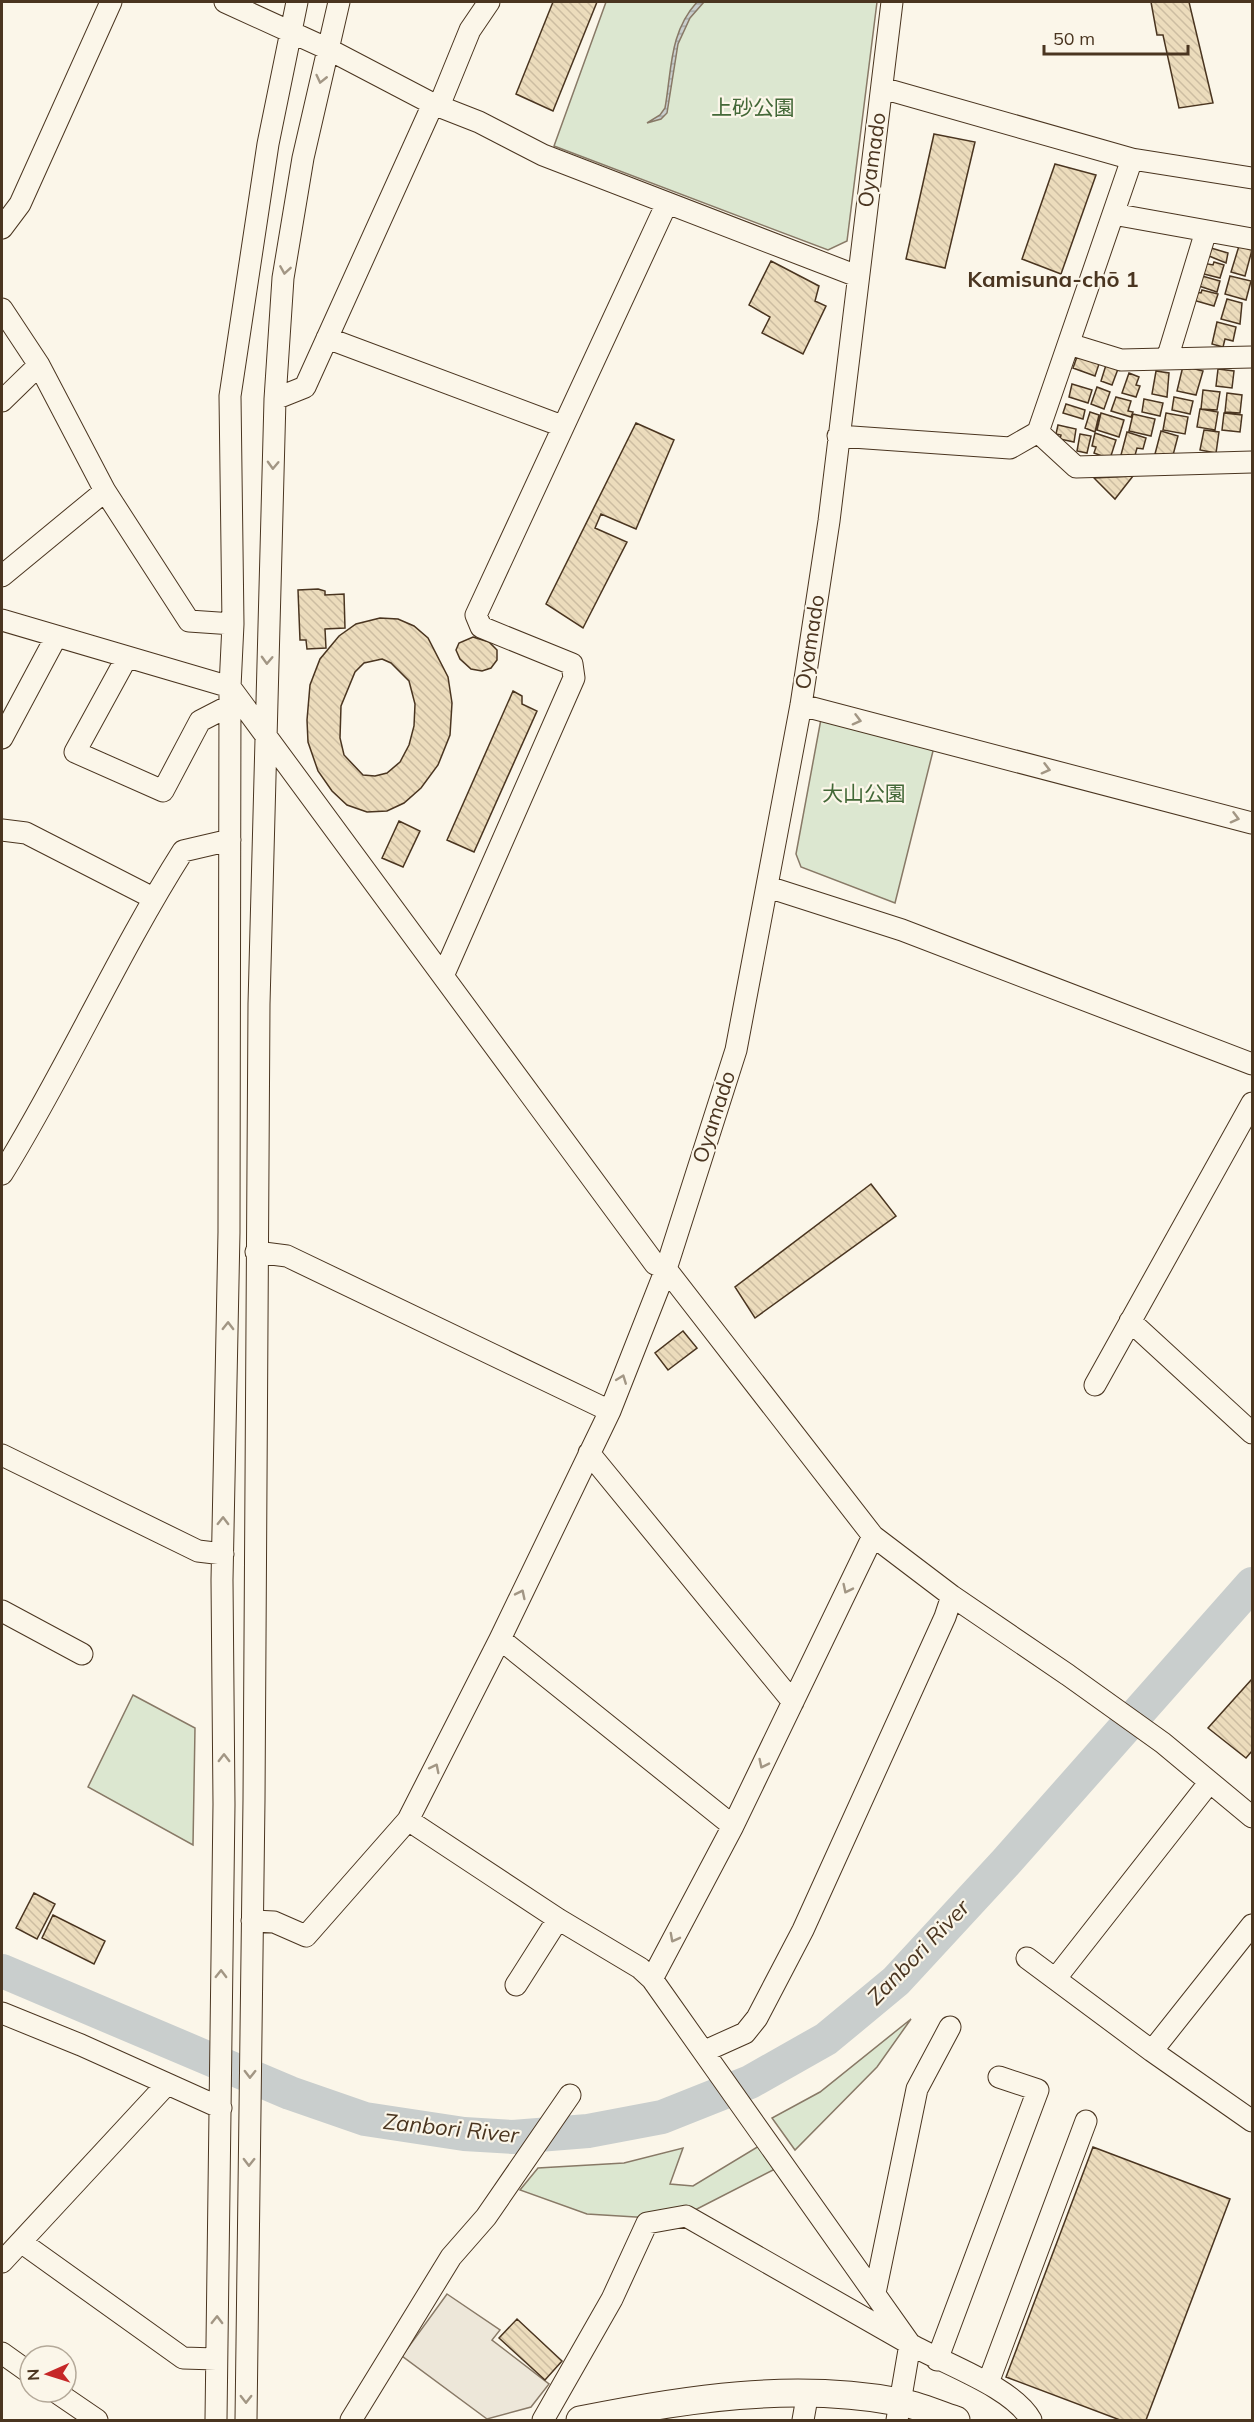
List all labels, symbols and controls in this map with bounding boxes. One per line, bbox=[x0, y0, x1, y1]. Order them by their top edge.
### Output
scale bar bbox=[1044, 18, 1188, 56]
text: 50 m bbox=[1053, 27, 1095, 50]
one-way arrow bbox=[315, 74, 328, 84]
park label: 上砂公園 bbox=[711, 94, 795, 120]
street label: Oyamado bbox=[851, 111, 891, 209]
district label: Kamisuna-chō 1 bbox=[967, 265, 1139, 293]
one-way arrow bbox=[279, 266, 291, 275]
one-way arrow bbox=[266, 461, 279, 470]
street label: Oyamado bbox=[789, 593, 829, 691]
one-way arrow bbox=[260, 655, 273, 664]
one-way arrow bbox=[852, 712, 862, 725]
one-way arrow bbox=[1040, 762, 1051, 774]
park label: 大山公園 bbox=[822, 780, 906, 806]
one-way arrow bbox=[1229, 811, 1240, 823]
street label: Oyamado bbox=[686, 1067, 740, 1166]
one-way arrow bbox=[221, 1321, 234, 1330]
one-way arrow bbox=[615, 1375, 628, 1385]
one-way arrow bbox=[217, 1516, 230, 1525]
one-way arrow bbox=[843, 1582, 855, 1593]
one-way arrow bbox=[514, 1589, 526, 1600]
one-way arrow bbox=[218, 1753, 230, 1762]
one-way arrow bbox=[759, 1758, 771, 1769]
one-way arrow bbox=[427, 1764, 439, 1775]
water label: Zanbori River bbox=[861, 1893, 976, 2011]
one-way arrow bbox=[670, 1932, 681, 1942]
one-way arrow bbox=[215, 1969, 228, 1978]
one-way arrow bbox=[244, 2069, 256, 2078]
water label: Zanbori River bbox=[382, 2107, 521, 2149]
one-way arrow bbox=[243, 2158, 255, 2167]
one-way arrow bbox=[211, 2316, 223, 2325]
north arrow bbox=[18, 2344, 78, 2404]
text: N bbox=[23, 2368, 43, 2381]
one-way arrow bbox=[240, 2395, 252, 2404]

